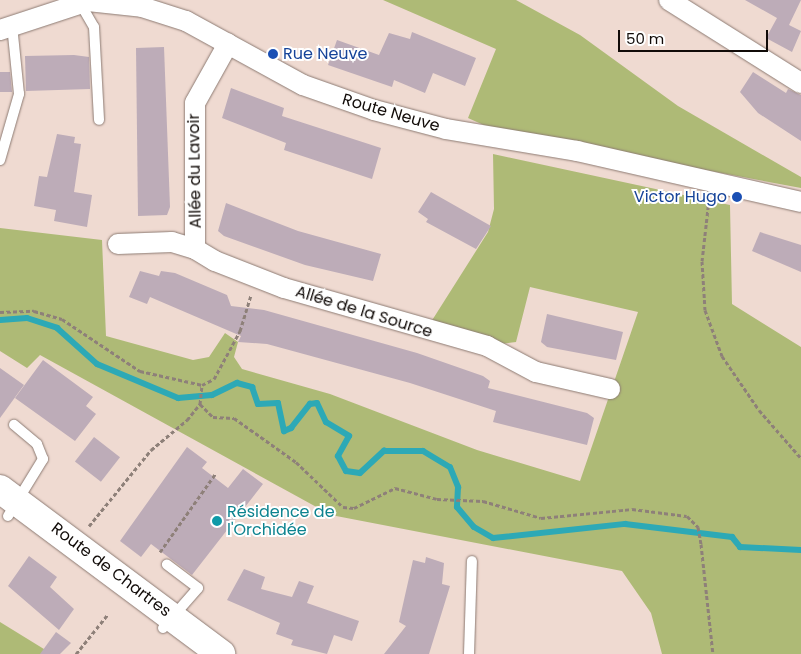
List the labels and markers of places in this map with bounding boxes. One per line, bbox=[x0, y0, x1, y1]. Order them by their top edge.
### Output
place label: Rue Neuve bbox=[283, 44, 367, 64]
marker: Rue Neuve bbox=[267, 48, 279, 60]
place label: Victor Hugo bbox=[634, 187, 727, 207]
marker: Victor Hugo bbox=[731, 191, 743, 203]
place label: Résidence de l'Orchidée bbox=[227, 502, 335, 540]
marker: Résidence de l'Orchidée bbox=[211, 515, 223, 527]

